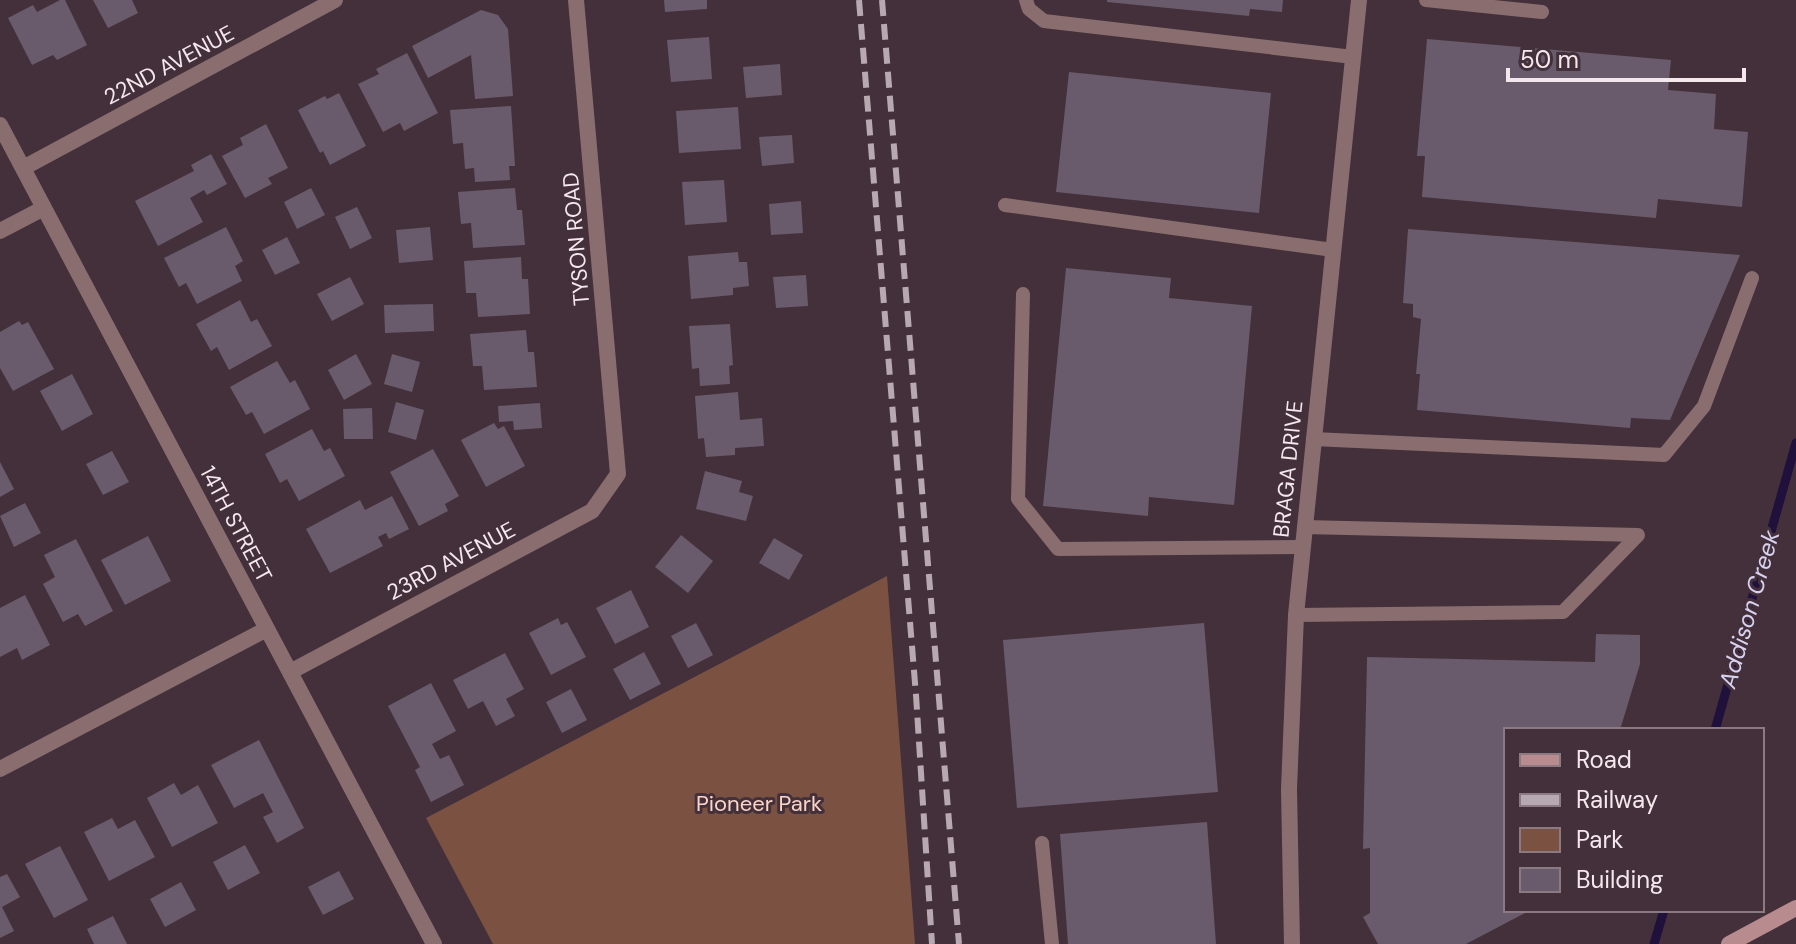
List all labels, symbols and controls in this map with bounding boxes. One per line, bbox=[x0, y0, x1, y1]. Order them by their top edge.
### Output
street label: 22ND AVENUE bbox=[99, 19, 239, 111]
scale bar bbox=[1508, 32, 1744, 82]
text: 50 m bbox=[1520, 44, 1579, 75]
street label: TYSON ROAD bbox=[556, 171, 596, 307]
street label: BRAGA DRIVE bbox=[1266, 399, 1310, 539]
street label: 14TH STREET bbox=[193, 461, 279, 587]
street label: 23RD AVENUE bbox=[382, 515, 520, 607]
water label: Addison Creek bbox=[1711, 526, 1787, 693]
legend bbox=[1504, 728, 1764, 912]
text: Road bbox=[1576, 744, 1632, 775]
text: Railway bbox=[1576, 784, 1658, 815]
park label: Pioneer Park bbox=[696, 789, 822, 818]
text: Park bbox=[1576, 824, 1623, 855]
text: Building bbox=[1576, 864, 1663, 895]

